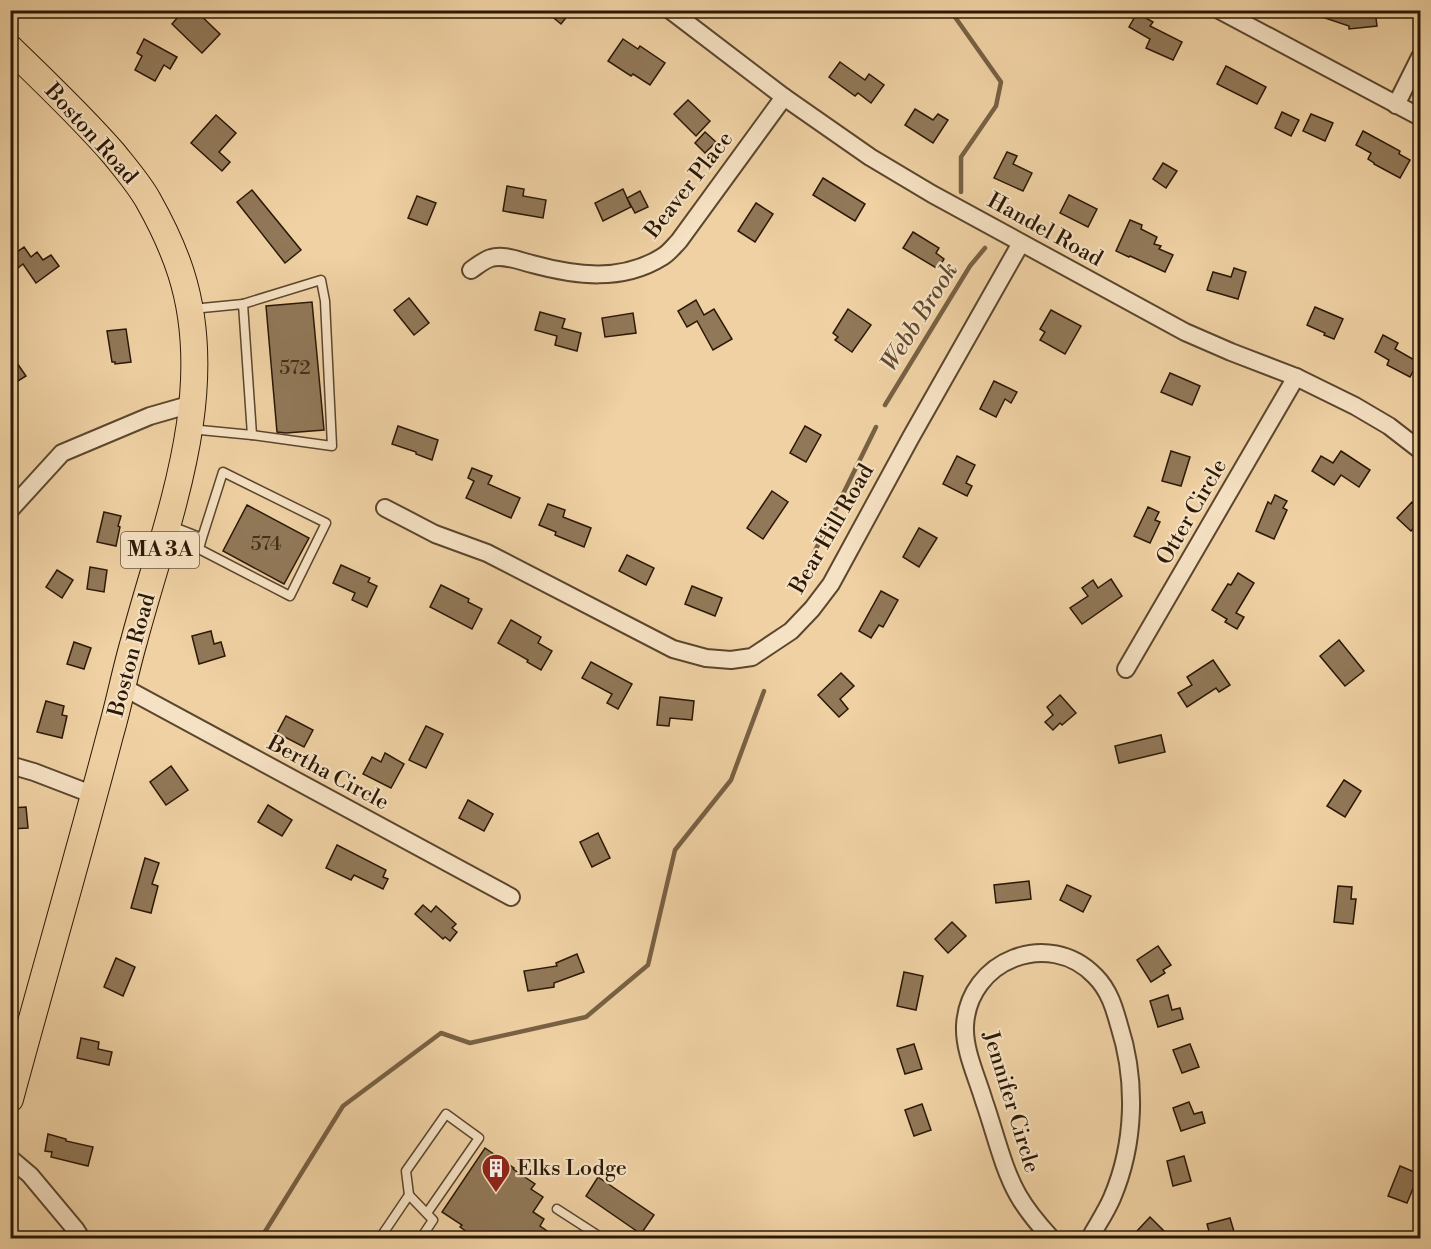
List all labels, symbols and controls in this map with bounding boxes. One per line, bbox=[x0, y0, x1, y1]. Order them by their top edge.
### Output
street label: Boston Road bbox=[38, 77, 144, 190]
street label: Beaver Place bbox=[638, 126, 739, 245]
street label: Handel Road bbox=[983, 187, 1108, 273]
water label: Webb Brook bbox=[875, 257, 965, 377]
house number: 572 bbox=[279, 356, 311, 381]
street label: Otter Circle bbox=[1151, 454, 1233, 570]
street label: Bear Hill Road bbox=[784, 459, 880, 599]
road number: MA 3A bbox=[121, 532, 199, 568]
house number: 574 bbox=[250, 532, 282, 557]
street label: Boston Road bbox=[102, 590, 161, 720]
street label: Bertha Circle bbox=[262, 729, 393, 816]
street label: Jennifer Circle bbox=[976, 1027, 1045, 1176]
building icon: Elks Lodge bbox=[480, 1152, 512, 1194]
place label: Elks Lodge bbox=[517, 1155, 627, 1182]

